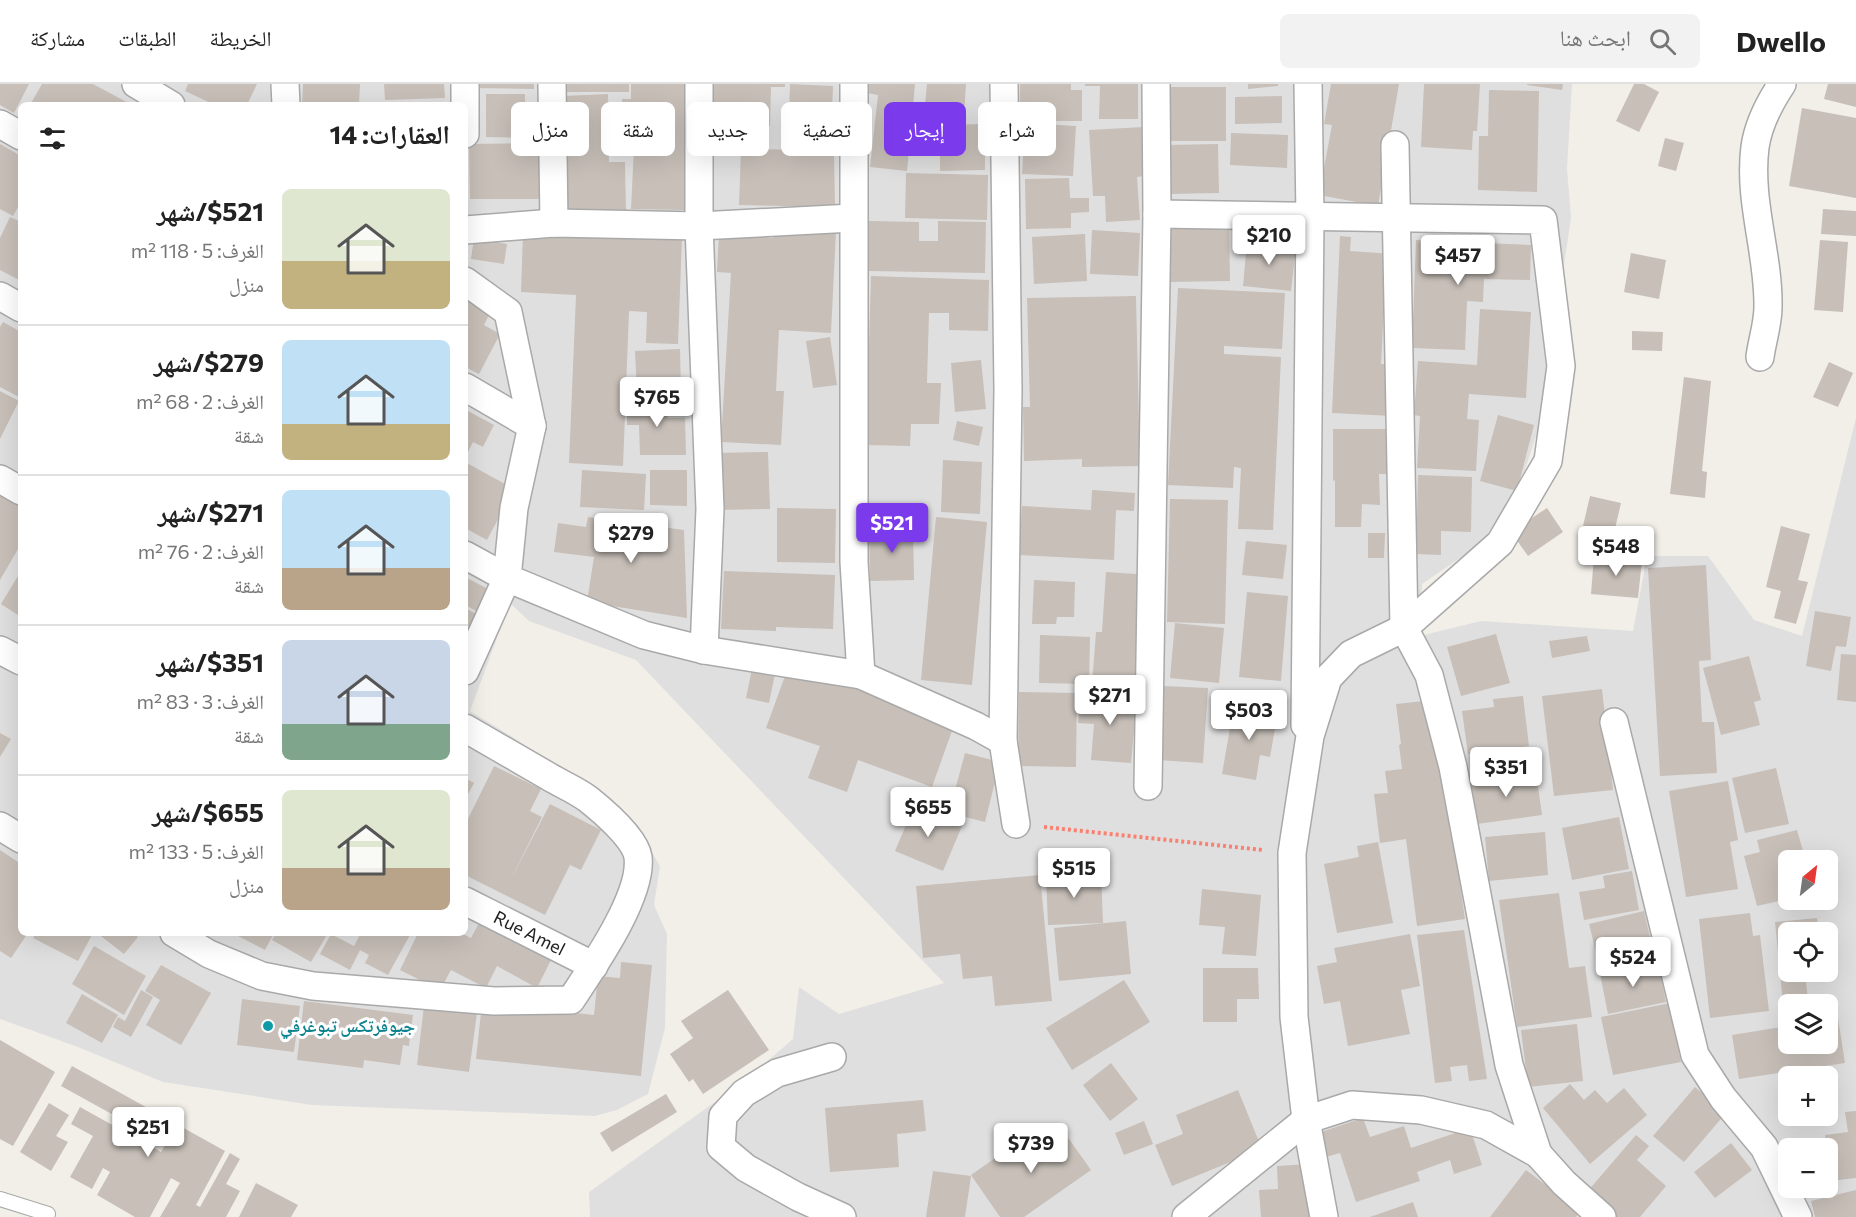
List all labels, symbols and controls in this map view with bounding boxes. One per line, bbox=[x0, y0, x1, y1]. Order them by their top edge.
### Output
search box bbox=[1280, 14, 1700, 68]
text: ابحث هنا bbox=[1560, 24, 1631, 51]
text: Dwello bbox=[1736, 24, 1826, 58]
text: مشاركة bbox=[30, 25, 85, 50]
text: الطبقات bbox=[118, 25, 177, 50]
text: الخريطة bbox=[210, 25, 271, 50]
icon: search bbox=[1646, 25, 1679, 58]
chip: منزل bbox=[511, 102, 589, 156]
chip: شقة bbox=[601, 102, 675, 156]
chip: جديد bbox=[687, 102, 769, 156]
chip: تصفية bbox=[781, 102, 872, 156]
chip: إيجار bbox=[884, 102, 966, 156]
chip: شراء bbox=[978, 102, 1056, 156]
text: العقارات: 14 bbox=[329, 118, 450, 149]
icon: filters bbox=[36, 122, 69, 155]
text: $521/شهر bbox=[157, 195, 264, 226]
icon: home bbox=[330, 213, 402, 285]
pin: $210 bbox=[1233, 215, 1305, 266]
text: $210 bbox=[1246, 222, 1292, 246]
pin: $457 bbox=[1422, 235, 1494, 286]
text: الغرف: 5 · 118 m² bbox=[131, 238, 264, 262]
text: $457 bbox=[1435, 242, 1481, 266]
text: منزل bbox=[229, 272, 264, 296]
text: $279/شهر bbox=[154, 346, 264, 377]
icon: home bbox=[330, 364, 402, 436]
pin: $765 bbox=[621, 377, 693, 428]
text: $765 bbox=[634, 384, 680, 408]
text: الغرف: 2 · 68 m² bbox=[136, 389, 264, 413]
text: شقة bbox=[234, 423, 264, 447]
text: $271/شهر bbox=[158, 496, 264, 527]
pin: $521 bbox=[856, 503, 928, 554]
text: $521 bbox=[870, 510, 914, 534]
pin: $279 bbox=[595, 513, 667, 564]
icon: home bbox=[330, 514, 402, 586]
text: $279 bbox=[608, 520, 654, 544]
pin: $548 bbox=[1580, 526, 1652, 577]
text: $548 bbox=[1592, 533, 1640, 557]
text: الغرف: 2 · 76 m² bbox=[138, 539, 264, 563]
text: شقة bbox=[234, 573, 264, 597]
text: $351/شهر bbox=[156, 646, 264, 677]
icon: home bbox=[330, 664, 402, 736]
pin: $271 bbox=[1074, 675, 1146, 726]
text: $271 bbox=[1089, 682, 1131, 706]
text: الغرف: 3 · 83 m² bbox=[136, 689, 264, 713]
pin: $503 bbox=[1213, 690, 1285, 741]
text: $503 bbox=[1225, 697, 1273, 721]
text: شقة bbox=[234, 723, 264, 747]
pin: $351 bbox=[1470, 747, 1542, 798]
text: $351 bbox=[1484, 754, 1528, 778]
pin: $655 bbox=[892, 787, 964, 838]
text: $655 bbox=[904, 794, 952, 818]
text: $655/شهر bbox=[152, 796, 264, 827]
icon: home bbox=[330, 814, 402, 886]
text: الغرف: 5 · 133 m² bbox=[129, 839, 264, 863]
pin: $515 bbox=[1038, 848, 1110, 899]
north arrow bbox=[1778, 850, 1838, 910]
map controls bbox=[1778, 850, 1838, 1198]
text: $515 bbox=[1052, 855, 1096, 879]
text: منزل bbox=[229, 873, 264, 897]
street label: Rue Amel bbox=[490, 905, 569, 960]
button: locate bbox=[1778, 922, 1838, 982]
pin: $524 bbox=[1597, 937, 1669, 988]
text: $524 bbox=[1610, 944, 1656, 968]
button: layers bbox=[1778, 994, 1838, 1054]
place label: جيوفرتكس تبوغرفي bbox=[280, 1014, 416, 1040]
marker: جيوفرتكس تبوغرفي bbox=[261, 1019, 275, 1033]
button: + bbox=[1778, 1066, 1838, 1126]
pin: $251 bbox=[112, 1107, 184, 1158]
text: $251 bbox=[126, 1114, 170, 1138]
pin: $739 bbox=[995, 1123, 1067, 1174]
text: $739 bbox=[1008, 1130, 1054, 1154]
button: − bbox=[1778, 1138, 1838, 1198]

